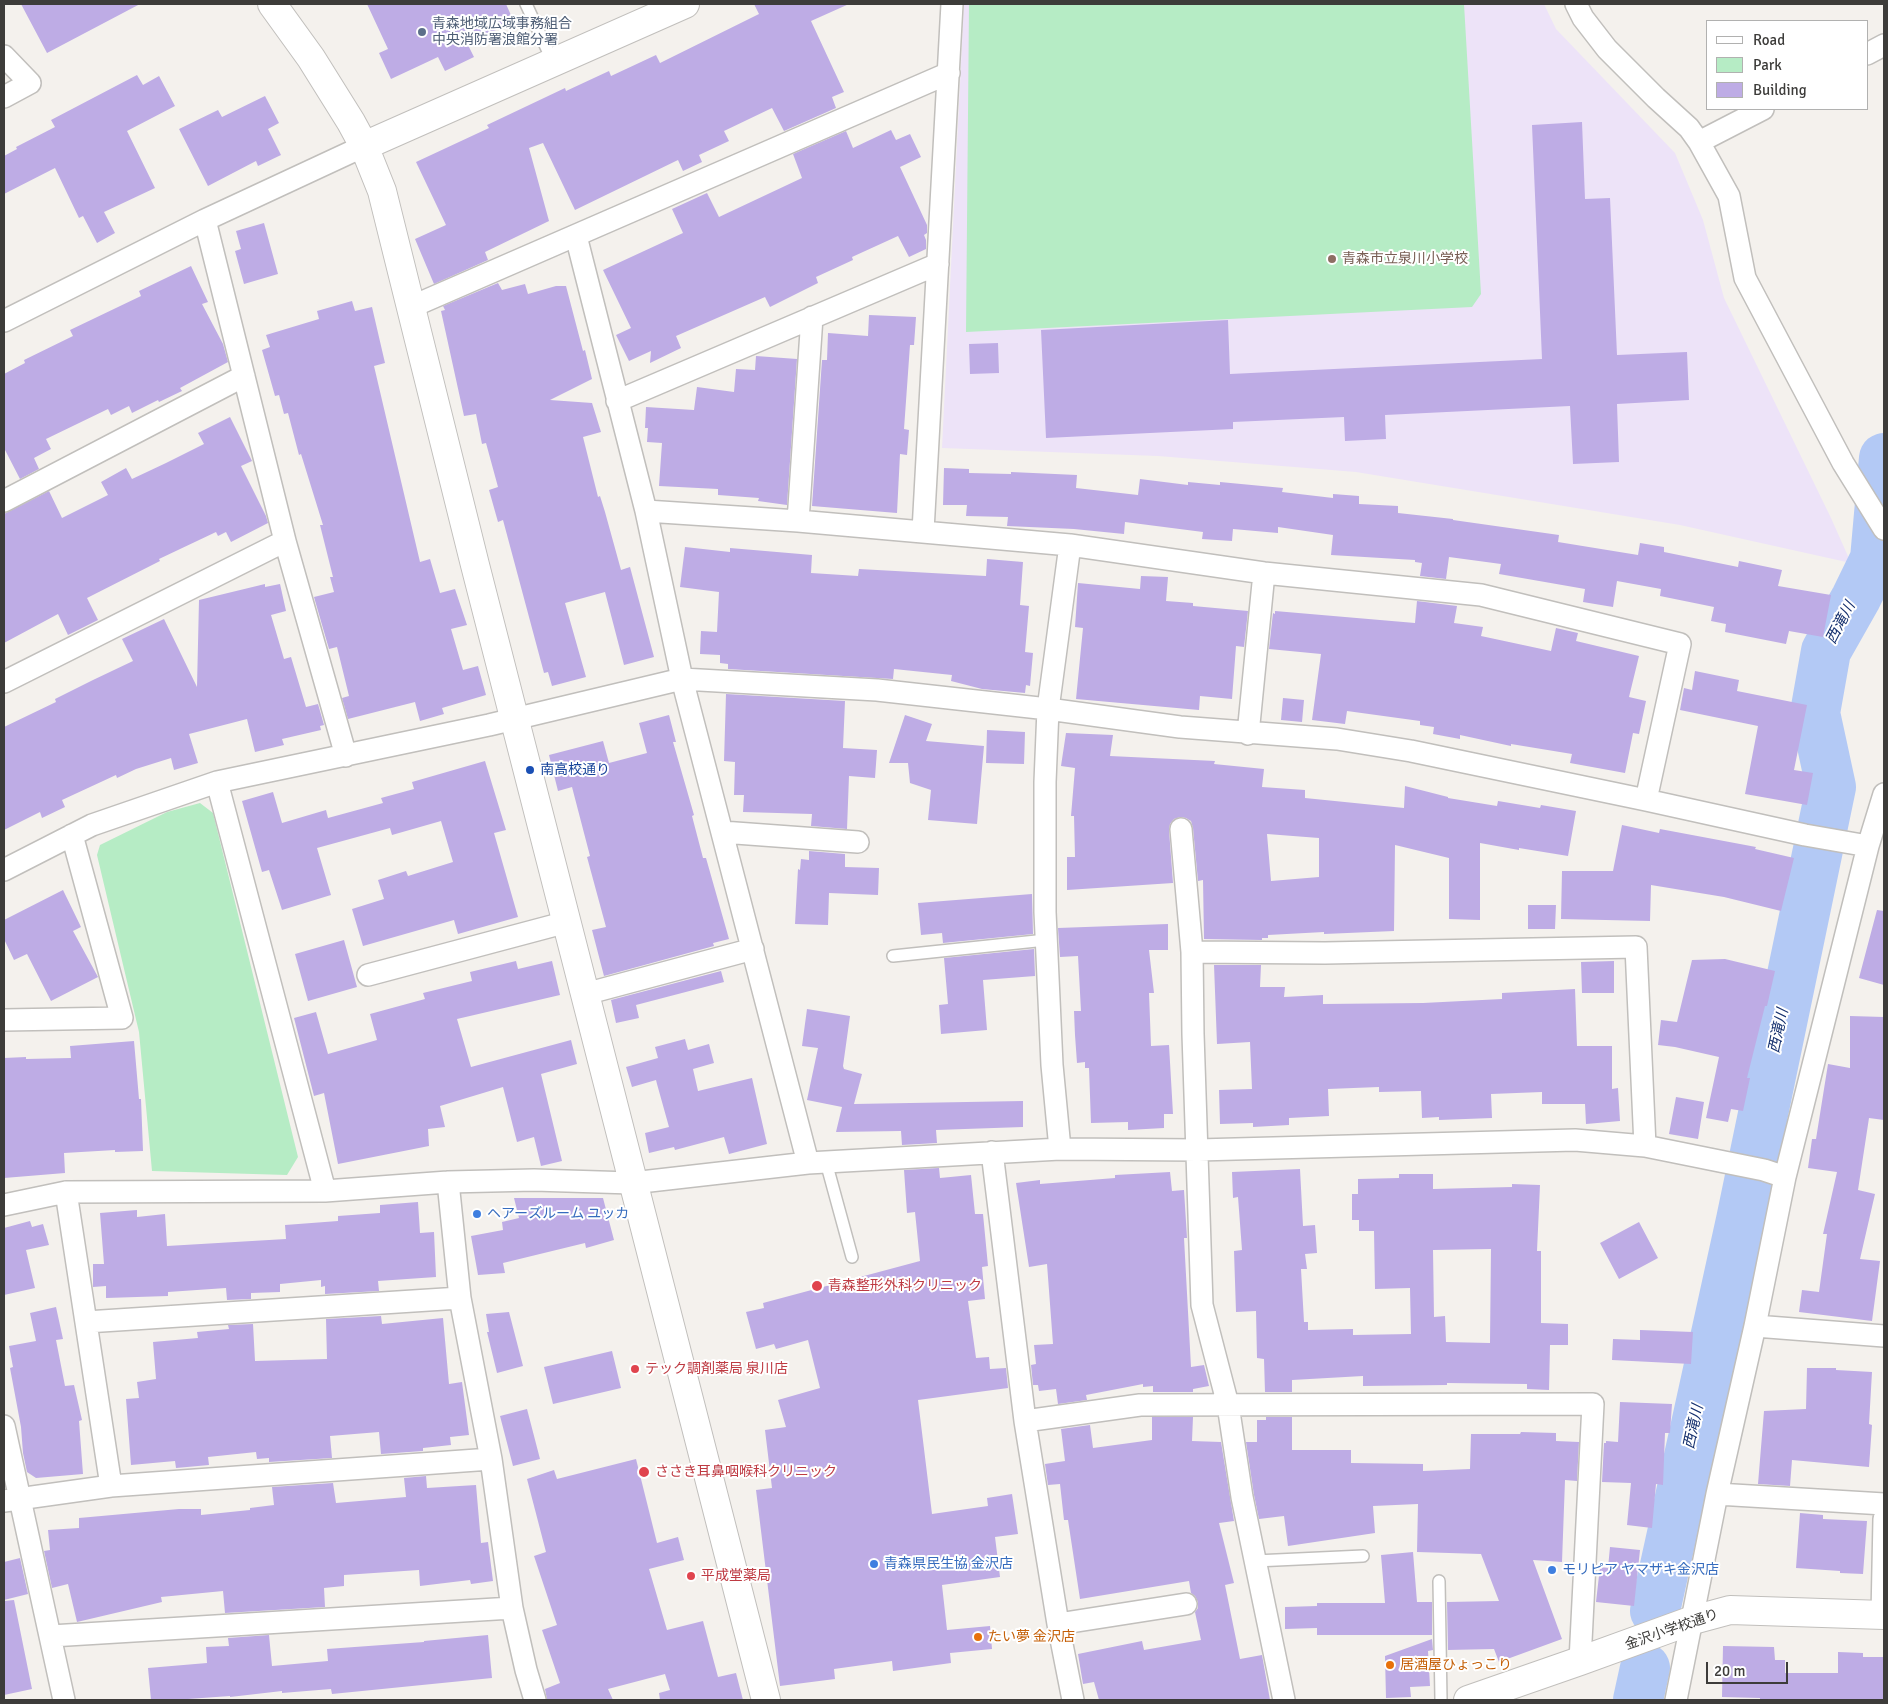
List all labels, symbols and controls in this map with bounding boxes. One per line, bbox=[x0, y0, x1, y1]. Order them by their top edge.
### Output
place label: 青森地域広域事務組合 中央消防署浪館分署 bbox=[432, 16, 572, 48]
legend bbox=[1706, 20, 1868, 110]
marker: 青森地域広域事務組合 中央消防署浪館分署 bbox=[416, 26, 428, 38]
text: Road bbox=[1753, 31, 1785, 49]
text: Park bbox=[1753, 56, 1782, 74]
text: Building bbox=[1753, 81, 1807, 99]
place label: 青森市立泉川小学校 bbox=[1342, 251, 1468, 267]
marker: 青森市立泉川小学校 bbox=[1326, 253, 1338, 265]
water label: 西滝川 bbox=[1822, 599, 1860, 647]
place label: 南高校通り bbox=[540, 762, 610, 778]
marker: 南高校通り bbox=[524, 764, 536, 776]
water label: 西滝川 bbox=[1766, 1007, 1792, 1055]
place label: ヘアーズルーム ユッカ bbox=[487, 1206, 629, 1222]
marker: ヘアーズルーム ユッカ bbox=[471, 1208, 483, 1220]
place label: 青森整形外科クリニック bbox=[828, 1278, 982, 1294]
marker: 青森整形外科クリニック bbox=[810, 1279, 824, 1293]
place label: テック調剤薬局 泉川店 bbox=[645, 1361, 788, 1377]
marker: テック調剤薬局 泉川店 bbox=[629, 1363, 641, 1375]
water label: 西滝川 bbox=[1681, 1403, 1707, 1451]
place label: ささき耳鼻咽喉科クリニック bbox=[655, 1464, 837, 1480]
marker: ささき耳鼻咽喉科クリニック bbox=[637, 1465, 651, 1479]
place label: 青森県民生協 金沢店 bbox=[884, 1556, 1013, 1572]
marker: 青森県民生協 金沢店 bbox=[868, 1558, 880, 1570]
place label: モリピア ヤマザキ金沢店 bbox=[1562, 1562, 1719, 1578]
marker: モリピア ヤマザキ金沢店 bbox=[1546, 1564, 1558, 1576]
place label: 平成堂薬局 bbox=[701, 1568, 771, 1584]
marker: 平成堂薬局 bbox=[685, 1570, 697, 1582]
street label: 金沢小学校通り bbox=[1623, 1606, 1721, 1654]
place label: たい夢 金沢店 bbox=[988, 1629, 1075, 1645]
marker: たい夢 金沢店 bbox=[972, 1631, 984, 1643]
scale bar bbox=[1708, 1652, 1790, 1684]
place label: 居酒屋ひょっこり bbox=[1400, 1657, 1512, 1673]
marker: 居酒屋ひょっこり bbox=[1384, 1659, 1396, 1671]
text: 20 m bbox=[1714, 1662, 1745, 1680]

